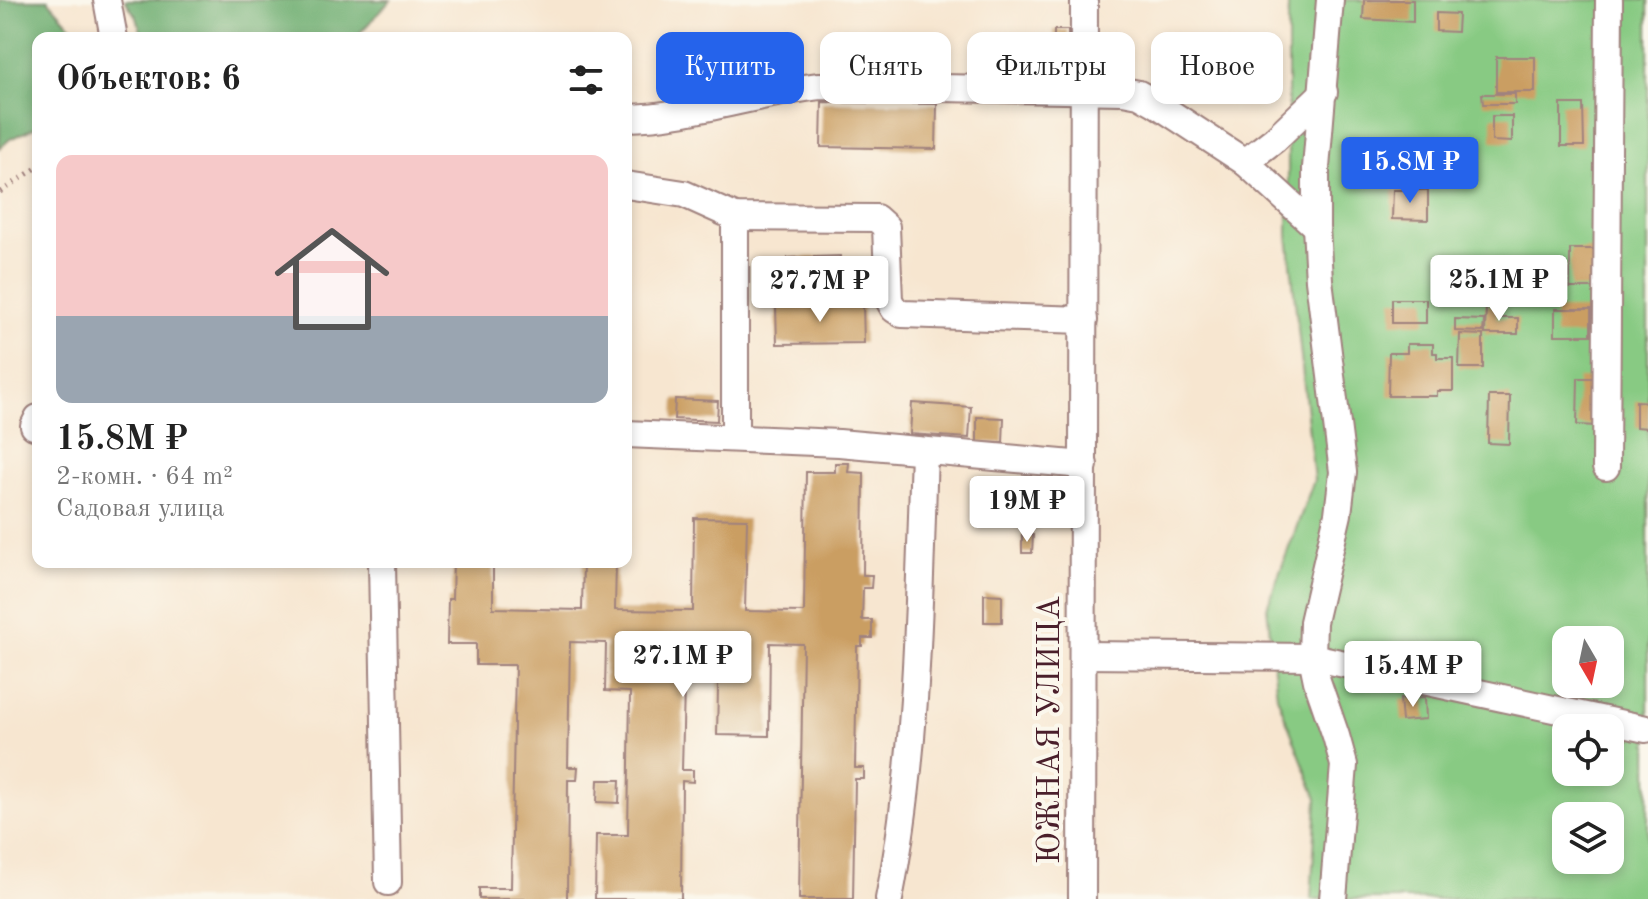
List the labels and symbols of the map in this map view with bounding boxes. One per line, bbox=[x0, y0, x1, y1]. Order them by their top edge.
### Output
pin: 15.8M ₽ bbox=[1336, 137, 1484, 205]
pin: 25.1M ₽ bbox=[1425, 255, 1573, 323]
pin: 27.7M ₽ bbox=[746, 256, 894, 324]
pin: 19M ₽ bbox=[971, 476, 1083, 544]
street label: ЮЖНАЯ УЛИЦА bbox=[1035, 596, 1067, 864]
north arrow bbox=[1552, 626, 1624, 698]
pin: 27.1M ₽ bbox=[609, 631, 757, 699]
pin: 15.4M ₽ bbox=[1339, 641, 1487, 709]

